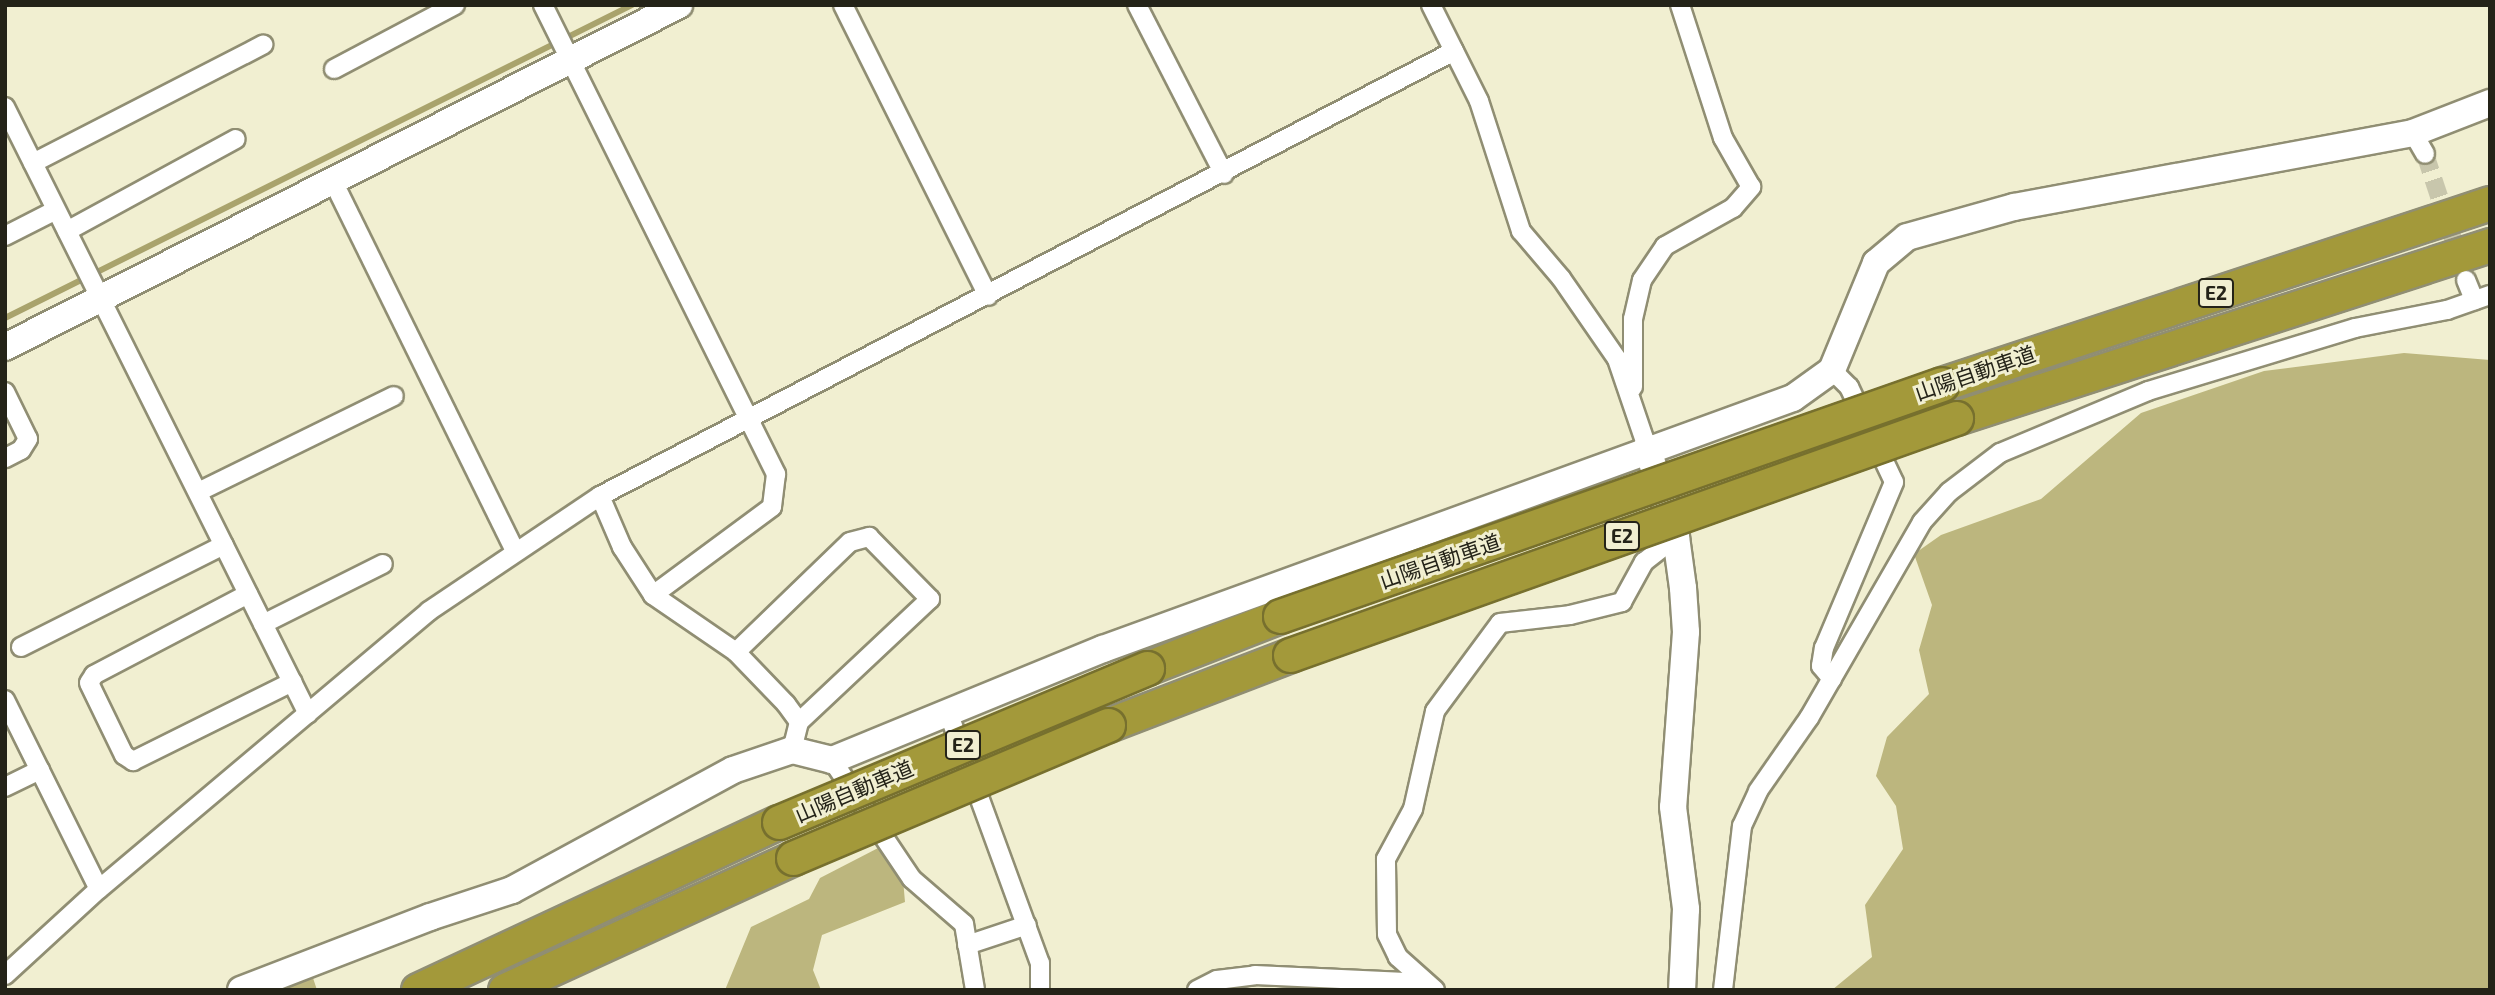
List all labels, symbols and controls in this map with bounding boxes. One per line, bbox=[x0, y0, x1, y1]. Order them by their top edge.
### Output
road number: E2 bbox=[2197, 278, 2235, 308]
street label: 山陽自動車道 bbox=[1911, 341, 2039, 405]
road number: E2 bbox=[1603, 520, 1641, 552]
street label: 山陽自動車道 bbox=[1376, 529, 1504, 593]
road number: E2 bbox=[944, 730, 982, 760]
street label: 山陽自動車道 bbox=[791, 755, 917, 827]

